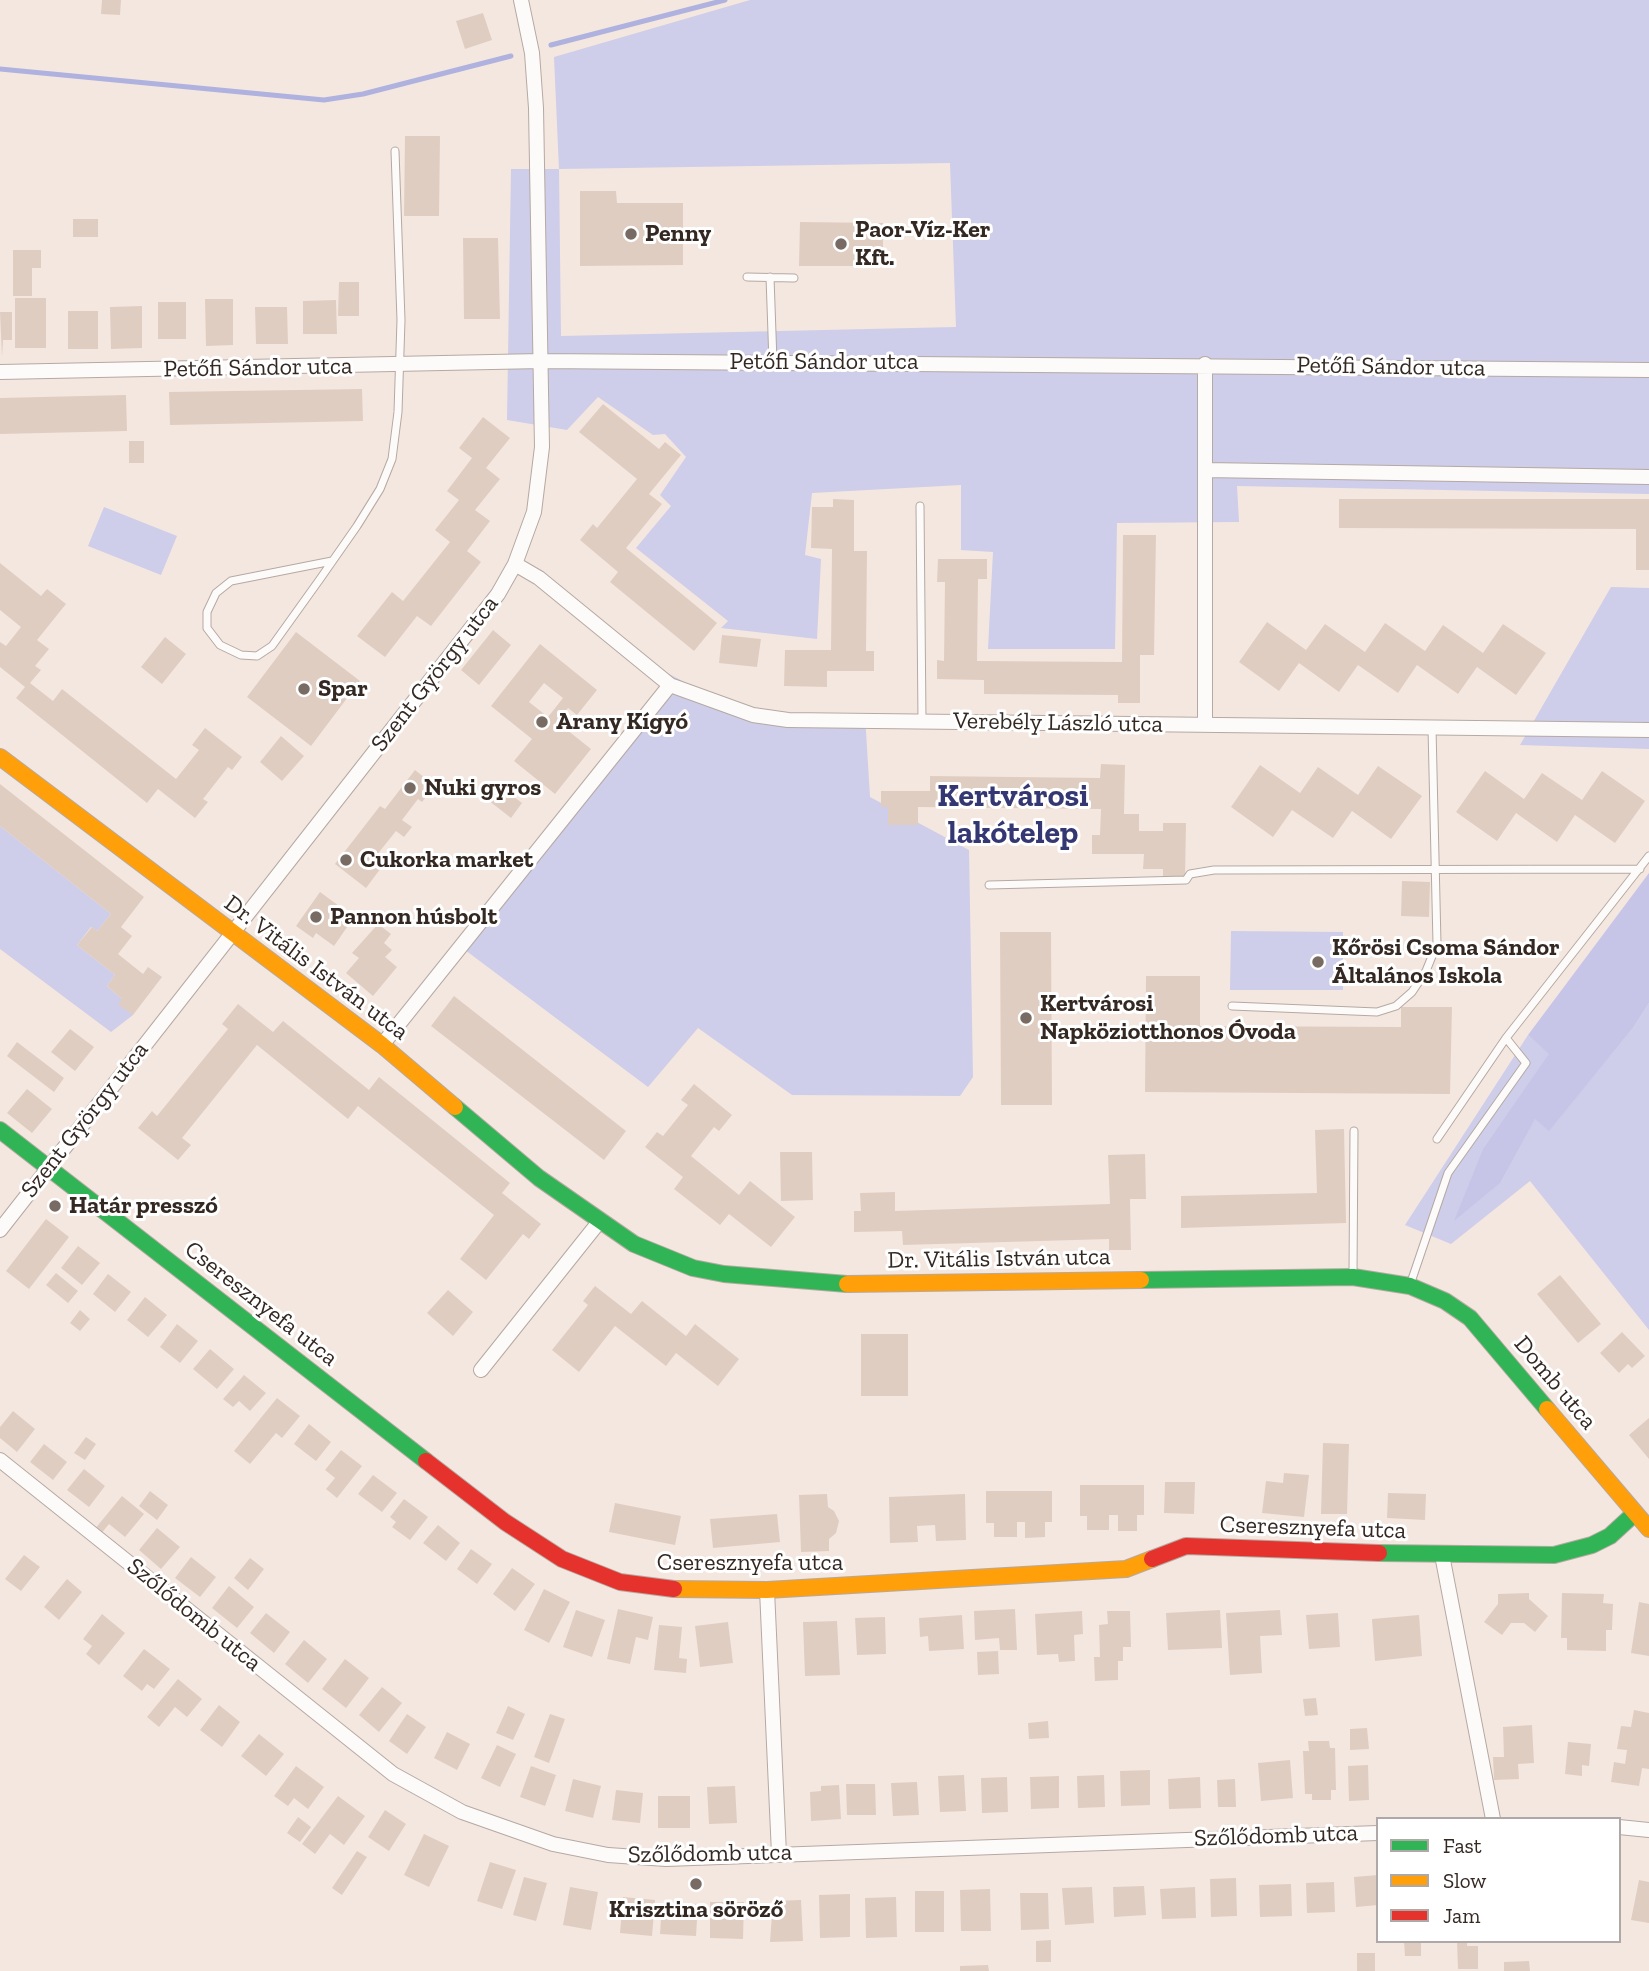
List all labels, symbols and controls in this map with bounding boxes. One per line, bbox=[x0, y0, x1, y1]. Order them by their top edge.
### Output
place label: Paor-Víz-Ker Kft. bbox=[855, 216, 990, 272]
place label: Penny bbox=[645, 220, 711, 248]
marker: Penny bbox=[623, 226, 639, 242]
marker: Paor-Víz-Ker Kft. bbox=[833, 236, 849, 252]
street label: Petőfi Sándor utca bbox=[729, 348, 919, 376]
street label: Petőfi Sándor utca bbox=[1296, 351, 1486, 383]
street label: Petőfi Sándor utca bbox=[163, 352, 353, 384]
street label: Szent György utca bbox=[365, 590, 505, 758]
place label: Spar bbox=[318, 675, 368, 703]
marker: Spar bbox=[296, 681, 312, 697]
street label: Verebély László utca bbox=[953, 707, 1163, 739]
place label: Arany Kígyó bbox=[556, 708, 688, 736]
marker: Arany Kígyó bbox=[534, 714, 550, 730]
place label: Nuki gyros bbox=[424, 774, 541, 802]
district label: Kertvárosi lakótelep bbox=[937, 778, 1089, 853]
marker: Nuki gyros bbox=[402, 780, 418, 796]
place label: Cukorka market bbox=[360, 846, 533, 874]
marker: Cukorka market bbox=[338, 852, 354, 868]
street label: Dr. Vitális István utca bbox=[218, 889, 414, 1047]
place label: Pannon húsbolt bbox=[330, 903, 497, 931]
marker: Pannon húsbolt bbox=[308, 909, 324, 925]
place label: Kőrösi Csoma Sándor Általános Iskola bbox=[1332, 934, 1560, 990]
marker: Kőrösi Csoma Sándor Általános Iskola bbox=[1310, 954, 1326, 970]
place label: Kertvárosi Napköziotthonos Óvoda bbox=[1040, 990, 1296, 1046]
marker: Kertvárosi Napköziotthonos Óvoda bbox=[1018, 1010, 1034, 1026]
street label: Szent György utca bbox=[15, 1036, 155, 1204]
place label: Határ presszó bbox=[69, 1192, 218, 1220]
marker: Határ presszó bbox=[47, 1198, 63, 1214]
street label: Cseresznyefa utca bbox=[179, 1235, 343, 1373]
street label: Dr. Vitális István utca bbox=[887, 1243, 1111, 1275]
street label: Domb utca bbox=[1508, 1330, 1602, 1436]
street label: Cseresznyefa utca bbox=[1219, 1510, 1407, 1546]
street label: Cseresznyefa utca bbox=[657, 1549, 843, 1577]
street label: Szőlődomb utca bbox=[121, 1552, 267, 1678]
legend bbox=[1376, 1817, 1621, 1943]
street label: Szőlődomb utca bbox=[1193, 1819, 1359, 1853]
text: Fast bbox=[1443, 1833, 1482, 1858]
street label: Szőlődomb utca bbox=[628, 1838, 792, 1870]
text: Slow bbox=[1443, 1868, 1486, 1893]
marker: Krisztina söröző bbox=[688, 1876, 704, 1892]
place label: Krisztina söröző bbox=[609, 1896, 783, 1924]
text: Jam bbox=[1443, 1903, 1480, 1928]

